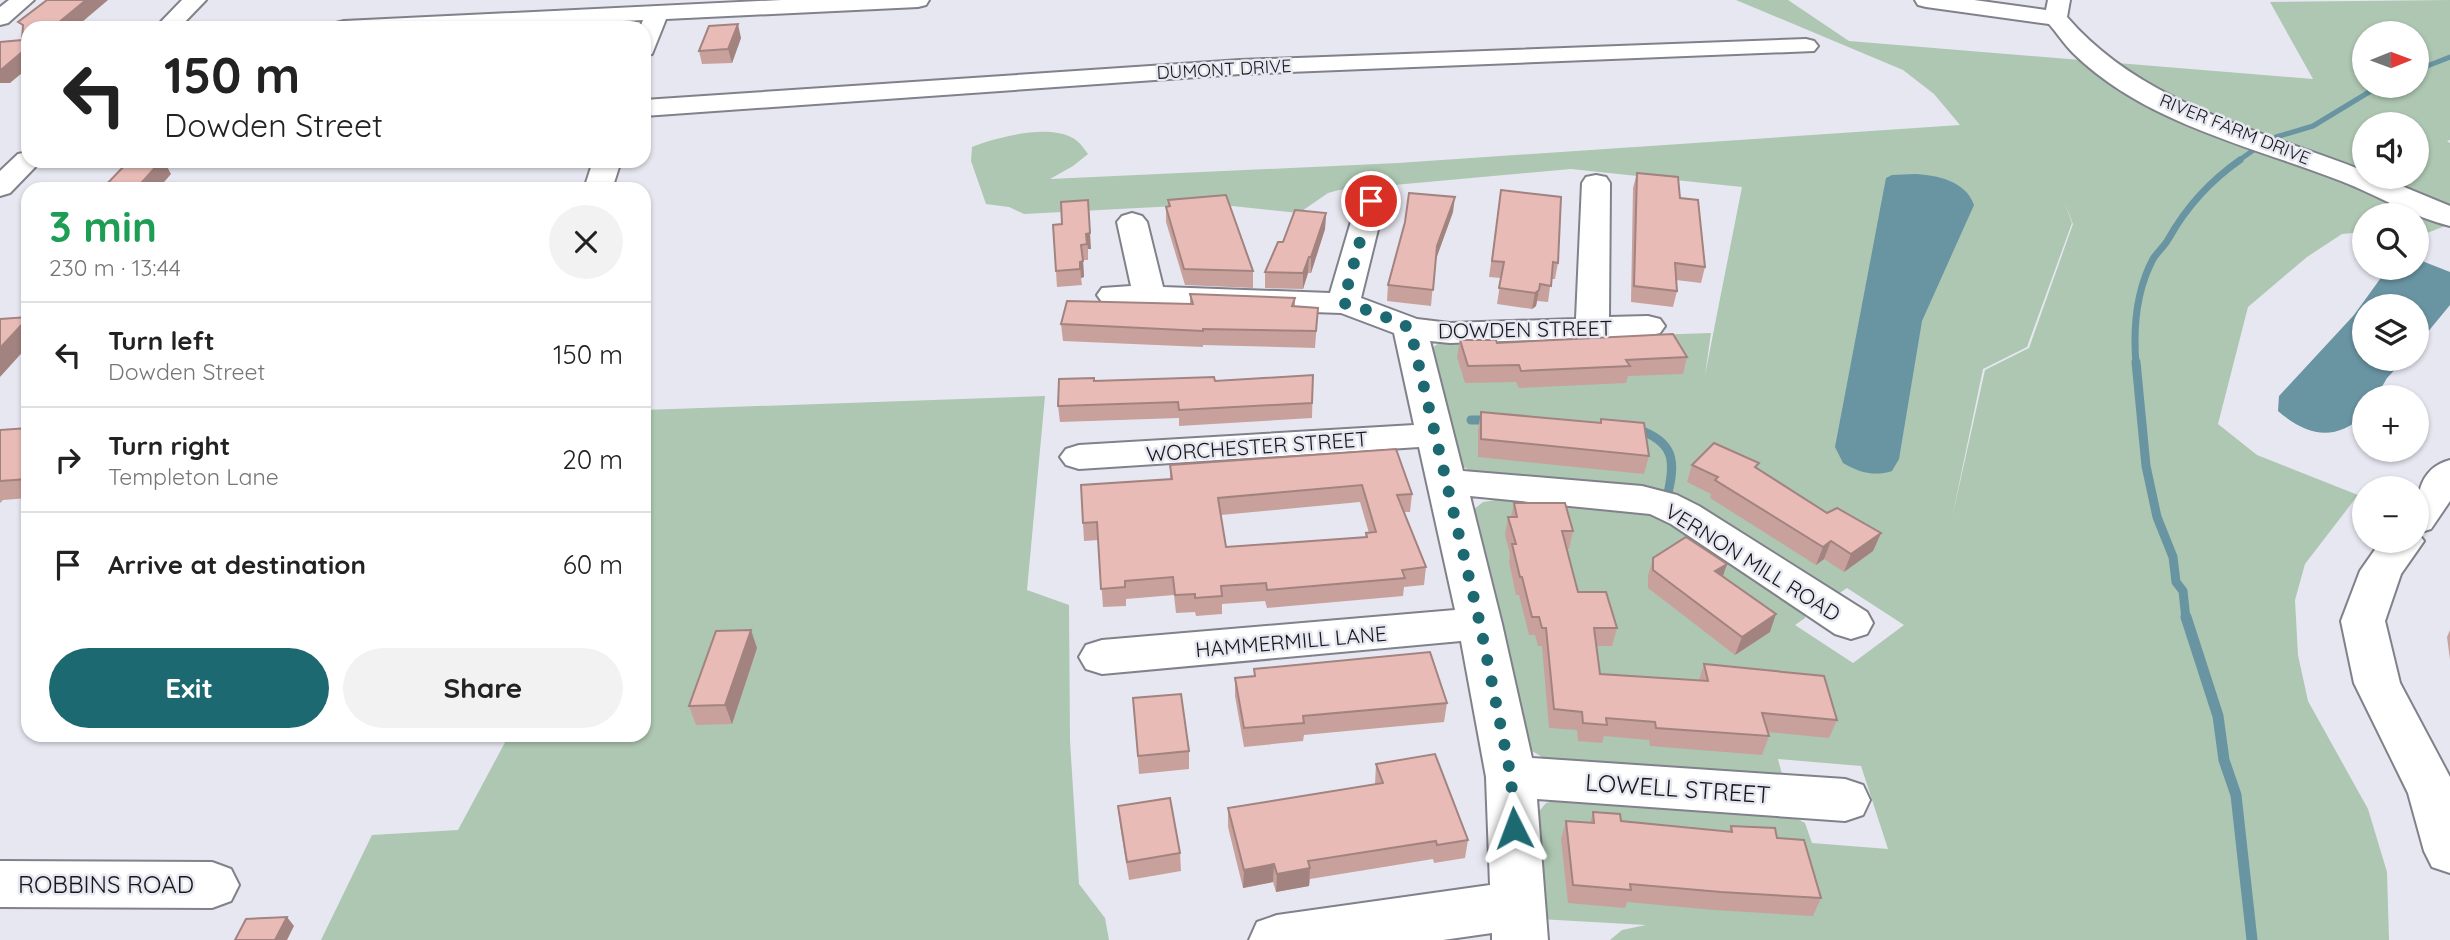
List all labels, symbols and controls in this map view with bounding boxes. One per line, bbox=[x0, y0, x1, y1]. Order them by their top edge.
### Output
north arrow bbox=[2352, 21, 2429, 98]
map controls bbox=[2352, 21, 2429, 553]
text: 150 m bbox=[164, 44, 300, 105]
icon: left bbox=[49, 49, 140, 140]
street label: DUMONT DRIVE bbox=[1156, 54, 1292, 84]
street label: RIVER FARM DRIVE bbox=[2156, 88, 2314, 170]
text: Dowden Street bbox=[164, 105, 383, 145]
button: sound bbox=[2352, 112, 2429, 189]
pin bbox=[1341, 171, 1401, 231]
icon: arrive bbox=[1352, 182, 1390, 220]
text: 3 min bbox=[49, 200, 157, 253]
button: search bbox=[2352, 203, 2429, 280]
button: close bbox=[549, 205, 623, 279]
text: 230 m · 13:44 bbox=[49, 253, 181, 282]
button: layers bbox=[2352, 294, 2429, 371]
street label: DOWDEN STREET bbox=[1438, 314, 1612, 344]
text: Turn left bbox=[108, 324, 215, 357]
icon: left bbox=[49, 336, 87, 374]
text: 150 m bbox=[553, 338, 623, 371]
text: Dowden Street bbox=[108, 357, 265, 386]
button: + bbox=[2352, 385, 2429, 462]
street label: WORCHESTER STREET bbox=[1145, 425, 1369, 467]
text: Turn right bbox=[108, 429, 230, 462]
icon: right bbox=[49, 441, 87, 479]
text: 20 m bbox=[562, 443, 623, 476]
text: Templeton Lane bbox=[108, 462, 279, 491]
button: − bbox=[2352, 476, 2429, 553]
street label: VERNON MILL ROAD bbox=[1661, 498, 1845, 626]
icon: arrive bbox=[49, 546, 87, 584]
text: Arrive at destination bbox=[108, 548, 366, 581]
text: 60 m bbox=[563, 548, 623, 581]
street label: HAMMERMILL LANE bbox=[1194, 620, 1388, 662]
button: Exit bbox=[49, 648, 329, 728]
button: Share bbox=[343, 648, 623, 728]
street label: LOWELL STREET bbox=[1584, 767, 1772, 809]
position arrow bbox=[1477, 791, 1551, 865]
street label: ROBBINS ROAD bbox=[18, 869, 194, 899]

